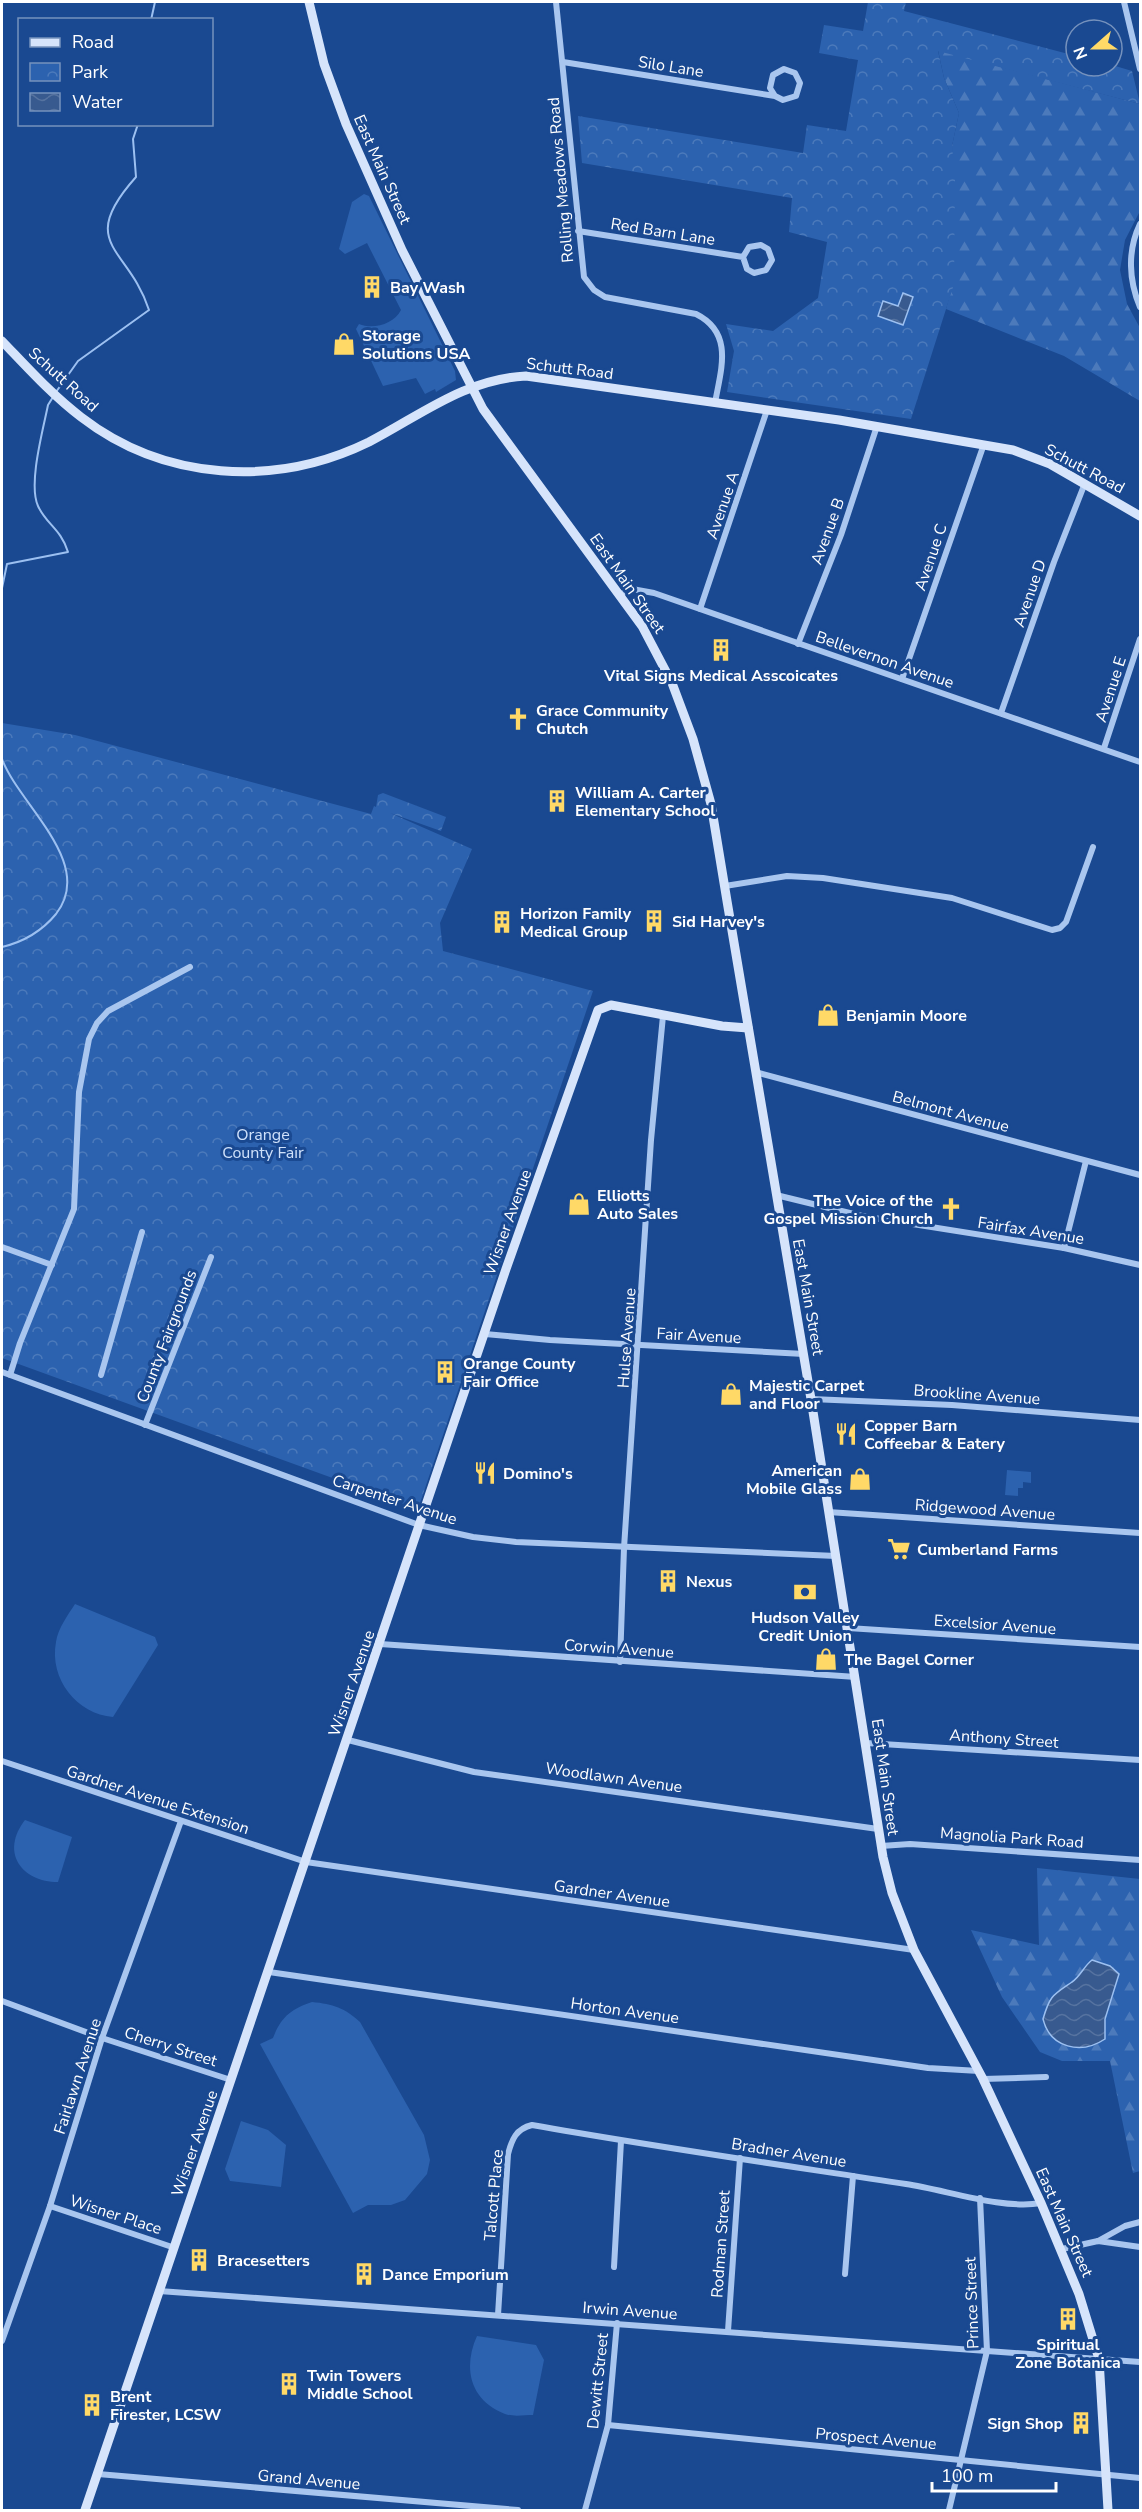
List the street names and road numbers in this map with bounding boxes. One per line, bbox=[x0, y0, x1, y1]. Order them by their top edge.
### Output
street label: Silo Lane bbox=[637, 51, 705, 83]
street label: Rolling Meadows Road bbox=[543, 96, 579, 264]
street label: East Main Street bbox=[348, 111, 416, 228]
street label: Red Barn Lane bbox=[609, 213, 717, 251]
street label: Schutt Road bbox=[23, 342, 103, 417]
street label: Schutt Road bbox=[525, 353, 615, 385]
street label: Schutt Road bbox=[1041, 439, 1128, 499]
street label: Avenue A bbox=[701, 468, 745, 542]
street label: Avenue B bbox=[806, 495, 850, 568]
street label: Avenue C bbox=[909, 521, 953, 594]
street label: East Main Street bbox=[584, 529, 670, 638]
street label: Avenue D bbox=[1008, 556, 1052, 630]
street label: Bellevernon Avenue bbox=[812, 626, 957, 694]
street label: Avenue E bbox=[1090, 654, 1132, 725]
street label: Belmont Avenue bbox=[890, 1086, 1012, 1138]
street label: Wisner Avenue bbox=[479, 1166, 537, 1278]
street label: Fairfax Avenue bbox=[976, 1212, 1086, 1250]
street label: East Main Street bbox=[787, 1237, 829, 1357]
street label: County Fairgrounds bbox=[131, 1267, 202, 1406]
street label: Hulse Avenue bbox=[613, 1287, 641, 1389]
street label: Fair Avenue bbox=[656, 1323, 742, 1349]
street label: Brookline Avenue bbox=[913, 1380, 1041, 1410]
street label: Carpenter Avenue bbox=[329, 1469, 460, 1530]
street label: Ridgewood Avenue bbox=[914, 1494, 1056, 1526]
street label: Excelsior Avenue bbox=[933, 1610, 1057, 1640]
street label: Wisner Avenue bbox=[323, 1627, 380, 1739]
street label: Corwin Avenue bbox=[563, 1634, 675, 1664]
street label: East Main Street bbox=[866, 1717, 904, 1837]
street label: Anthony Street bbox=[949, 1724, 1060, 1754]
street label: Woodlawn Avenue bbox=[544, 1757, 684, 1798]
street label: Gardner Avenue Extension bbox=[63, 1760, 252, 1840]
street label: Magnolia Park Road bbox=[939, 1822, 1084, 1854]
street label: Gardner Avenue bbox=[552, 1875, 671, 1913]
street label: Horton Avenue bbox=[569, 1992, 681, 2029]
street label: Fairlawn Avenue bbox=[49, 2016, 107, 2137]
street label: Cherry Street bbox=[121, 2022, 220, 2072]
street label: Wisner Avenue bbox=[166, 2087, 223, 2199]
street label: Bradner Avenue bbox=[730, 2133, 848, 2173]
street label: Talcott Place bbox=[479, 2148, 509, 2242]
street label: East Main Street bbox=[1030, 2164, 1098, 2281]
street label: Rodman Street bbox=[706, 2189, 736, 2299]
street label: Wisner Place bbox=[67, 2190, 165, 2240]
street label: Prince Street bbox=[959, 2256, 985, 2349]
street label: Irwin Avenue bbox=[582, 2297, 678, 2325]
street label: Dewitt Street bbox=[582, 2332, 614, 2430]
street label: Prospect Avenue bbox=[814, 2423, 937, 2455]
street label: Grand Avenue bbox=[257, 2465, 361, 2495]

